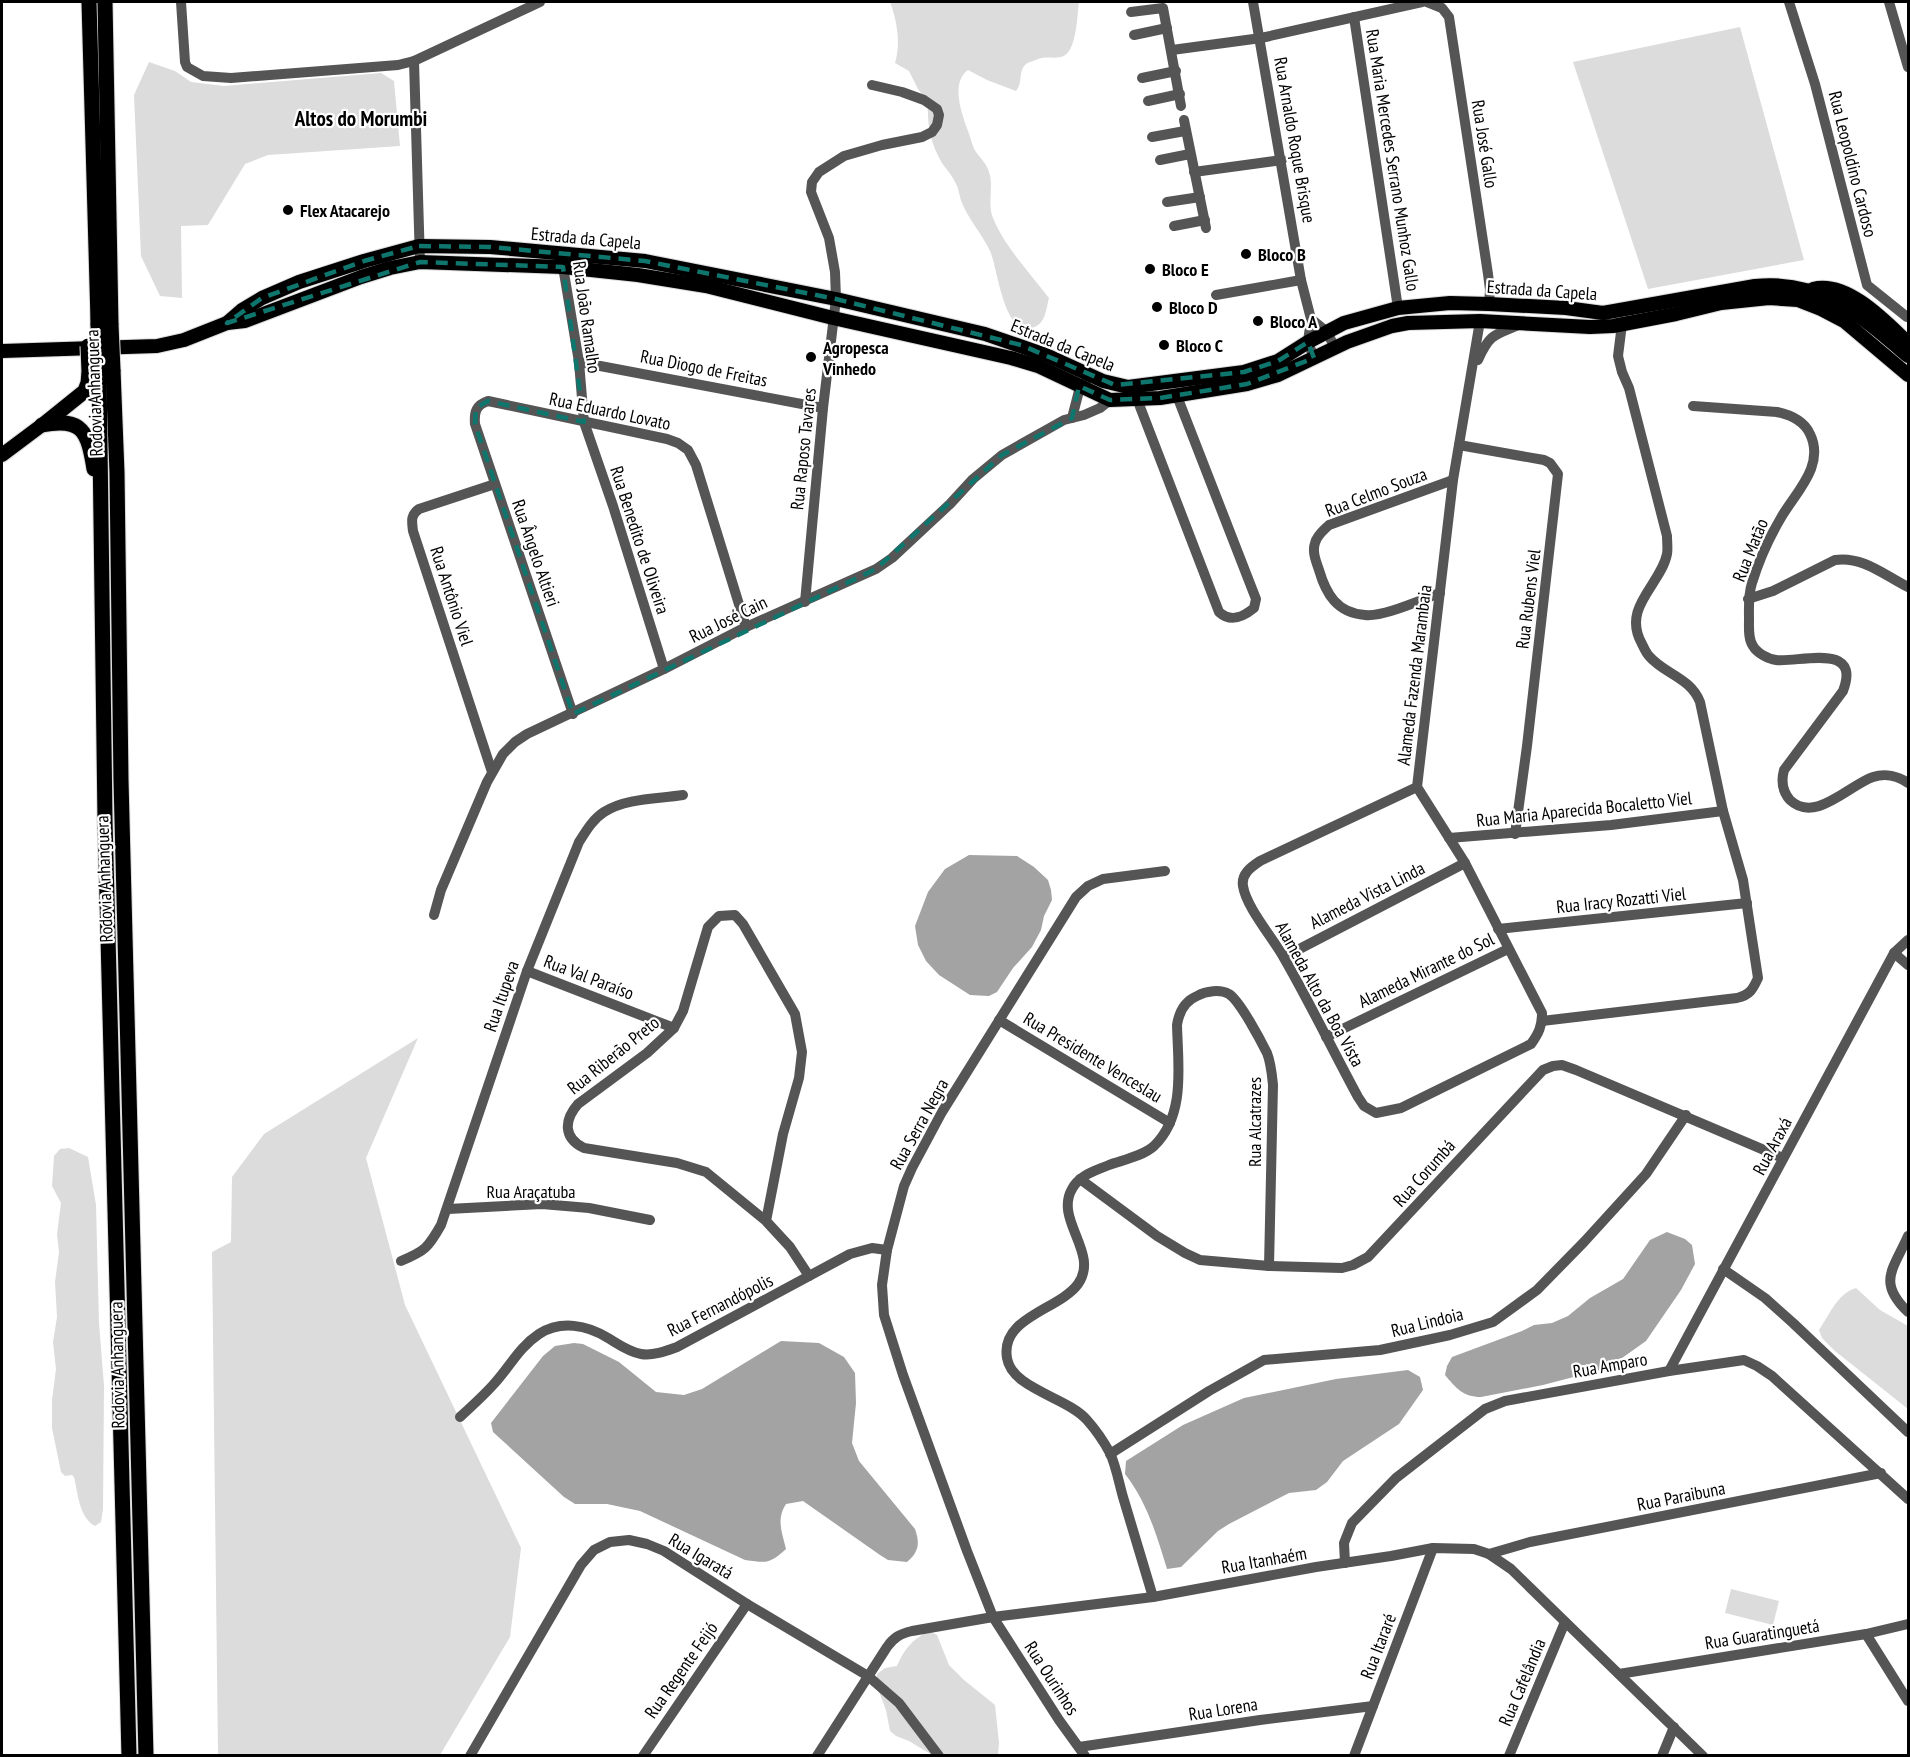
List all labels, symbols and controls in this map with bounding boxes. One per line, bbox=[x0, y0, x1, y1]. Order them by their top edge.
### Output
street label: Rua Maria Mercedes Serrano Munhoz Gallo bbox=[1361, 27, 1425, 293]
street label: Rua Arnaldo Roque Brisque bbox=[1269, 55, 1321, 225]
street label: Rua Leopoldino Cardoso bbox=[1824, 89, 1882, 240]
street label: Rua José Gallo bbox=[1467, 98, 1503, 190]
district label: Altos do Morumbi bbox=[294, 105, 427, 132]
place label: Flex Atacarejo bbox=[300, 199, 390, 222]
marker: Flex Atacarejo bbox=[281, 203, 295, 217]
street label: Estrada da Capela bbox=[530, 222, 642, 254]
place label: Bloco B bbox=[1258, 243, 1306, 266]
marker: Bloco B bbox=[1239, 247, 1253, 261]
place label: Bloco E bbox=[1162, 258, 1209, 281]
street label: Rua João Ramalho bbox=[568, 259, 606, 375]
marker: Bloco E bbox=[1143, 262, 1157, 276]
street label: Estrada da Capela bbox=[1486, 275, 1598, 305]
place label: Bloco D bbox=[1169, 296, 1218, 319]
marker: Bloco D bbox=[1150, 300, 1164, 314]
place label: Bloco A bbox=[1270, 310, 1318, 333]
street label: Estrada da Capela bbox=[1008, 314, 1118, 376]
marker: Bloco A bbox=[1251, 314, 1265, 328]
street label: Rodovia Anhanguera bbox=[80, 329, 108, 457]
place label: Bloco C bbox=[1176, 334, 1223, 357]
place label: Agropesca Vinhedo bbox=[822, 336, 889, 380]
marker: Bloco C bbox=[1157, 338, 1171, 352]
street label: Rua Diogo de Freitas bbox=[639, 344, 769, 392]
marker: Agropesca Vinhedo bbox=[804, 350, 818, 364]
street label: Rua Eduardo Lovato bbox=[547, 387, 673, 435]
street label: Rua Raposo Tavares bbox=[785, 387, 821, 511]
street label: Rua Celmo Souza bbox=[1322, 462, 1430, 522]
street label: Rua Benedito de Oliveira bbox=[605, 463, 675, 617]
street label: Rua Ângelo Altieri bbox=[507, 496, 565, 610]
street label: Rua Matão bbox=[1727, 515, 1773, 585]
street label: Rua Antônio Viel bbox=[425, 544, 479, 649]
street label: Rua Rubens Viel bbox=[1510, 547, 1546, 650]
street label: Alameda Fazenda Marambaia bbox=[1392, 584, 1436, 766]
street label: Rua José Cain bbox=[685, 590, 771, 648]
street label: Rua Maria Aparecida Bocaletto Viel bbox=[1475, 786, 1694, 832]
street label: Rodovia Anhanguera bbox=[90, 815, 118, 943]
street label: Alameda Vista Linda bbox=[1306, 856, 1428, 934]
street label: Rua Iracy Rozatti Viel bbox=[1555, 882, 1688, 918]
street label: Alameda Alto da Boa Vista bbox=[1271, 917, 1369, 1071]
street label: Alameda Mirante do Sol bbox=[1354, 927, 1498, 1013]
street label: Rua Val Paraíso bbox=[541, 949, 637, 1005]
street label: Rua Itupeva bbox=[478, 957, 524, 1035]
street label: Rua Presidente Venceslau bbox=[1019, 1006, 1167, 1108]
street label: Rua Riberão Preto bbox=[562, 1011, 664, 1099]
street label: Rua Serra Negra bbox=[885, 1075, 953, 1173]
street label: Rua Alcatrazes bbox=[1243, 1077, 1266, 1167]
street label: Rua Araxá bbox=[1747, 1113, 1797, 1179]
street label: Rua Corumbá bbox=[1388, 1135, 1460, 1211]
street label: Rua Araçatuba bbox=[486, 1180, 576, 1203]
street label: Rua Fernandópolis bbox=[663, 1269, 777, 1341]
street label: Rodovia Anhanguera bbox=[104, 1301, 130, 1429]
street label: Rua Lindoia bbox=[1389, 1302, 1465, 1342]
street label: Rua Amparo bbox=[1571, 1347, 1649, 1383]
street label: Rua Paraibuna bbox=[1635, 1476, 1727, 1516]
street label: Rua Igaratá bbox=[665, 1528, 737, 1584]
street label: Rua Itanhaém bbox=[1220, 1541, 1308, 1579]
street label: Rua Itararé bbox=[1355, 1610, 1401, 1682]
street label: Rua Guaratinguetá bbox=[1703, 1614, 1821, 1654]
street label: Rua Regente Feijó bbox=[639, 1617, 723, 1723]
street label: Rua Cafelândia bbox=[1493, 1635, 1551, 1729]
street label: Rua Ourinhos bbox=[1020, 1637, 1084, 1719]
street label: Rua Lorena bbox=[1187, 1692, 1259, 1726]

